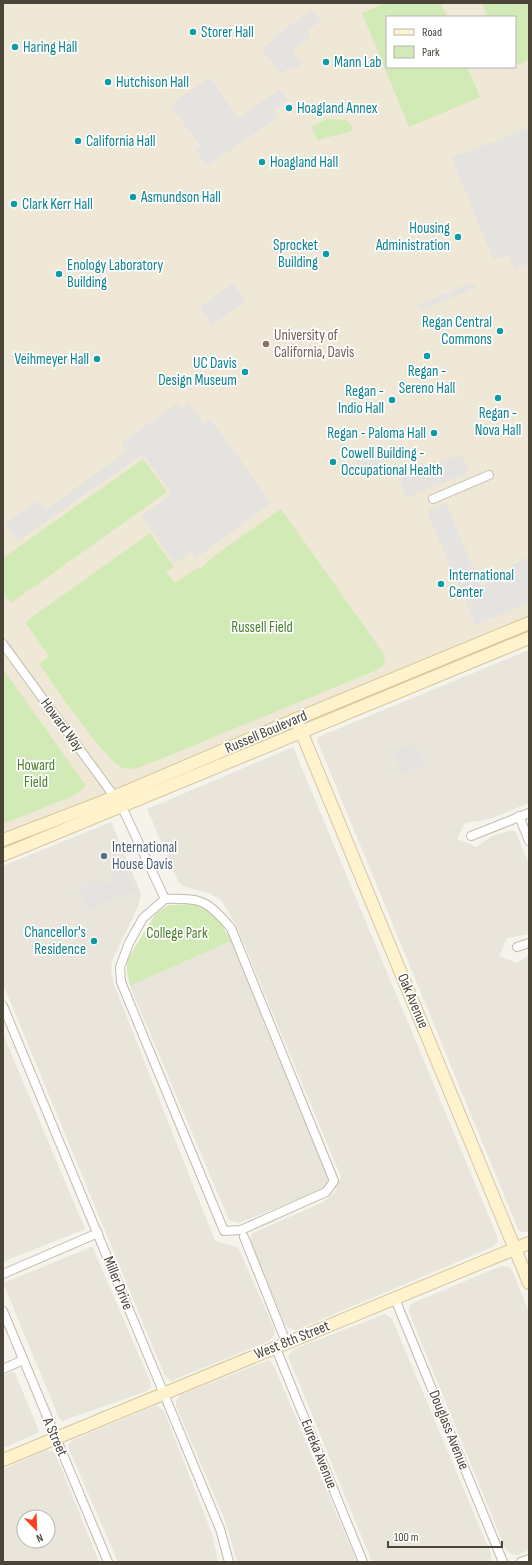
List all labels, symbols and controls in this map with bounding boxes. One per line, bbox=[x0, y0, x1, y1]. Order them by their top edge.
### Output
legend bbox=[386, 16, 516, 68]
place label: Storer Hall bbox=[201, 23, 254, 42]
text: Road bbox=[422, 25, 442, 40]
marker: Storer Hall bbox=[188, 27, 198, 37]
place label: Haring Hall bbox=[23, 38, 77, 57]
marker: Haring Hall bbox=[10, 42, 20, 52]
text: Park bbox=[422, 45, 440, 60]
place label: Mann Lab bbox=[334, 53, 381, 72]
marker: Mann Lab bbox=[321, 57, 331, 67]
place label: Hutchison Hall bbox=[116, 73, 189, 92]
marker: Hutchison Hall bbox=[103, 77, 113, 87]
place label: Hoagland Annex bbox=[297, 99, 378, 118]
marker: Hoagland Annex bbox=[284, 103, 294, 113]
place label: California Hall bbox=[86, 132, 156, 151]
marker: California Hall bbox=[73, 136, 83, 146]
place label: Hoagland Hall bbox=[270, 153, 338, 172]
marker: Hoagland Hall bbox=[257, 157, 267, 167]
place label: Asmundson Hall bbox=[140, 188, 221, 207]
marker: Asmundson Hall bbox=[128, 192, 138, 202]
place label: Clark Kerr Hall bbox=[22, 195, 93, 214]
marker: Clark Kerr Hall bbox=[9, 199, 19, 209]
place label: Housing Administration bbox=[375, 219, 450, 255]
marker: Housing Administration bbox=[453, 232, 463, 242]
place label: Sprocket Building bbox=[273, 236, 318, 272]
marker: Sprocket Building bbox=[321, 249, 331, 259]
place label: Enology Laboratory Building bbox=[67, 256, 163, 292]
marker: Enology Laboratory Building bbox=[54, 269, 64, 279]
place label: Regan Central Commons bbox=[422, 313, 492, 349]
place label: University of California, Davis bbox=[274, 326, 354, 362]
marker: Regan Central Commons bbox=[495, 326, 505, 336]
marker: University of California, Davis bbox=[261, 339, 271, 349]
place label: Veihmeyer Hall bbox=[15, 350, 89, 369]
marker: Regan - Sereno Hall bbox=[422, 351, 432, 361]
marker: Veihmeyer Hall bbox=[92, 354, 102, 364]
place label: UC Davis Design Museum bbox=[158, 354, 237, 390]
place label: Regan - Sereno Hall bbox=[399, 362, 455, 398]
marker: UC Davis Design Museum bbox=[240, 367, 250, 377]
place label: Regan - Indio Hall bbox=[338, 382, 384, 418]
marker: Regan - Nova Hall bbox=[493, 393, 503, 403]
marker: Regan - Indio Hall bbox=[387, 395, 397, 405]
place label: Regan - Nova Hall bbox=[475, 404, 521, 440]
place label: Regan - Paloma Hall bbox=[327, 424, 426, 443]
marker: Regan - Paloma Hall bbox=[429, 428, 439, 438]
place label: Cowell Building - Occupational Health bbox=[341, 444, 443, 480]
marker: Cowell Building - Occupational Health bbox=[328, 457, 338, 467]
place label: International Center bbox=[449, 566, 514, 602]
marker: International Center bbox=[436, 579, 446, 589]
park label: Russell Field bbox=[231, 618, 293, 637]
street label: Howard Way bbox=[36, 695, 88, 756]
street label: Russell Boulevard bbox=[222, 706, 310, 758]
park label: Howard Field bbox=[17, 756, 55, 792]
place label: International House Davis bbox=[112, 838, 177, 874]
marker: International House Davis bbox=[99, 851, 109, 861]
place label: Chancellor's Residence bbox=[24, 923, 86, 959]
park label: College Park bbox=[146, 924, 208, 943]
marker: Chancellor's Residence bbox=[89, 936, 99, 946]
street label: Oak Avenue bbox=[393, 971, 433, 1031]
street label: Miller Drive bbox=[99, 1253, 137, 1313]
street label: West 8th Street bbox=[252, 1316, 333, 1364]
street label: Douglass Avenue bbox=[424, 1387, 474, 1473]
street label: A Street bbox=[38, 1414, 72, 1460]
street label: Eureka Avenue bbox=[296, 1417, 342, 1491]
north arrow bbox=[16, 1509, 56, 1549]
scale bar bbox=[388, 1523, 502, 1549]
text: 100 m bbox=[394, 1530, 419, 1545]
text: N bbox=[34, 1531, 45, 1545]

